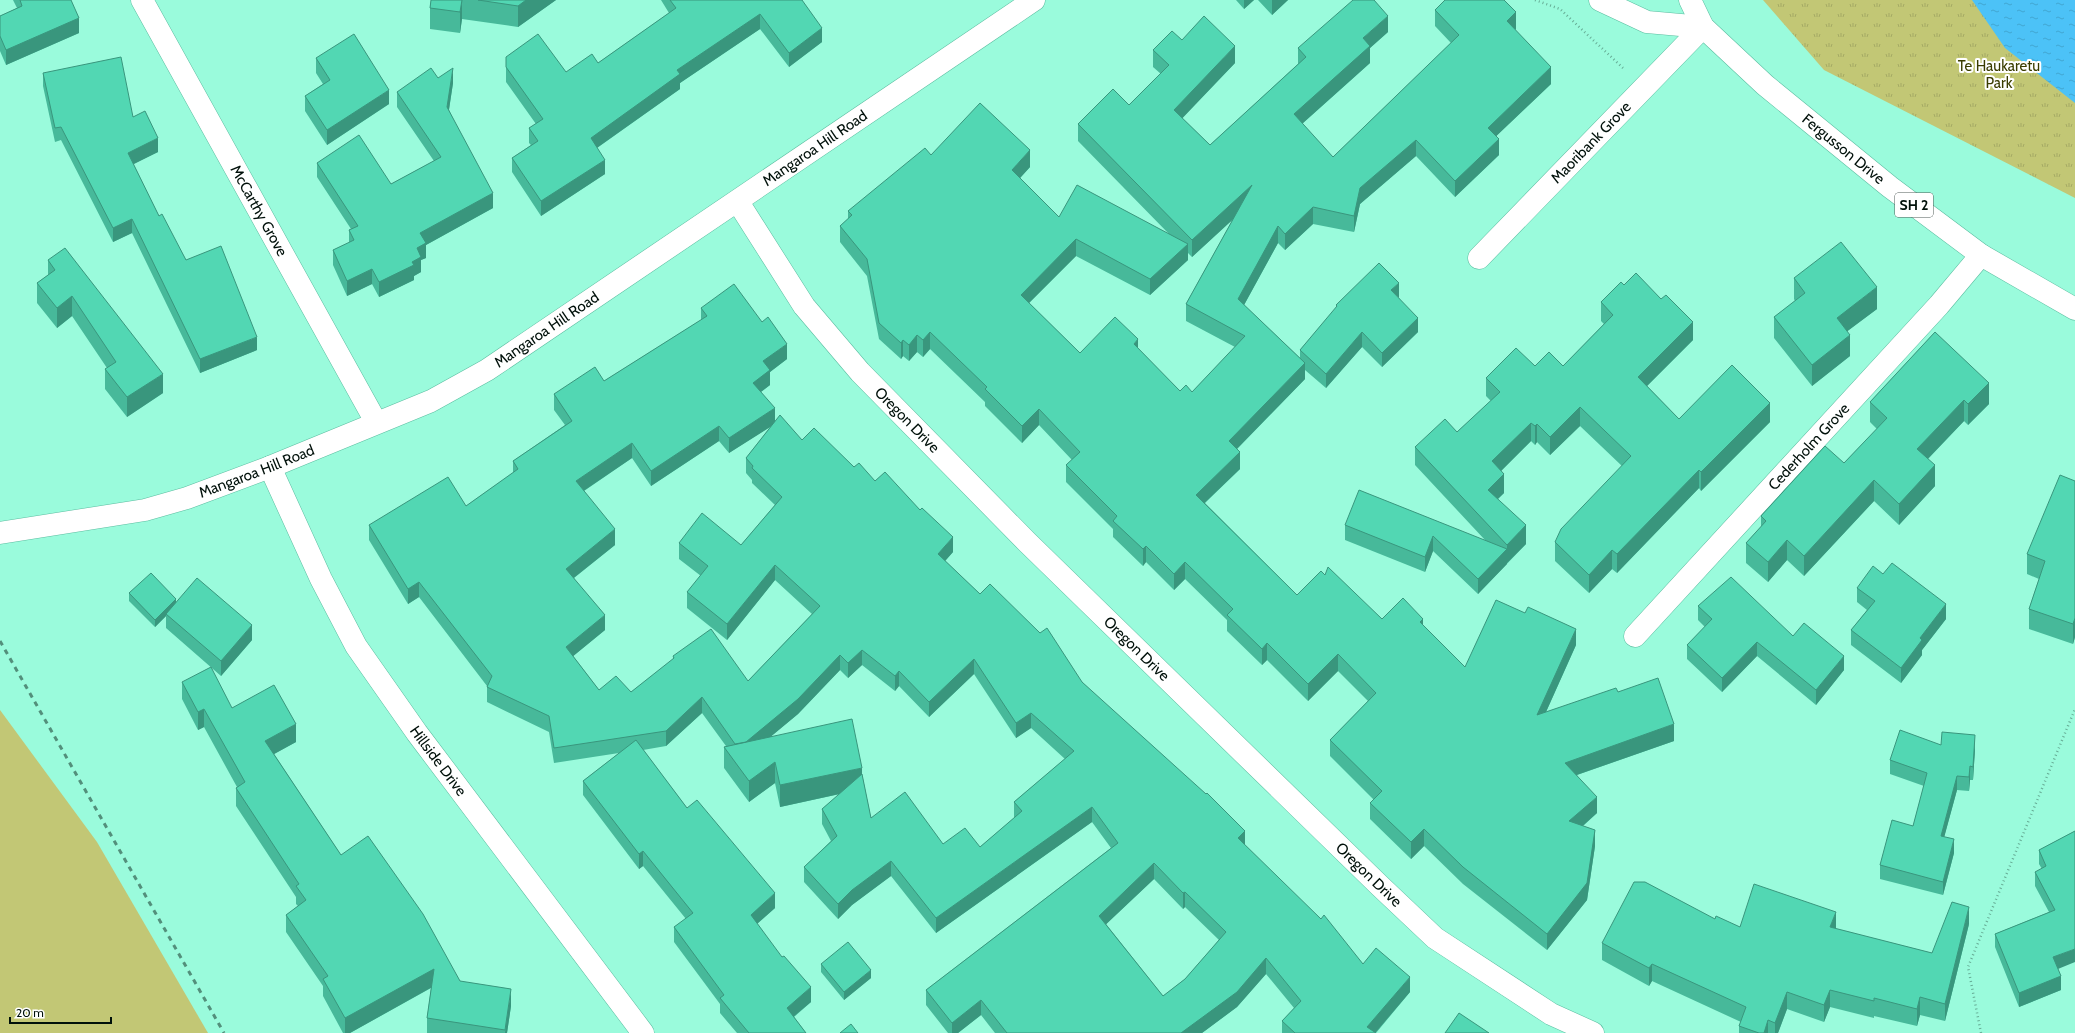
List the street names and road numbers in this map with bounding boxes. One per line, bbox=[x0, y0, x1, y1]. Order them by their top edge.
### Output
street label: Maoribank Grove bbox=[1547, 97, 1635, 187]
street label: Mangaroa Hill Road bbox=[759, 106, 871, 190]
street label: Fergusson Drive bbox=[1799, 110, 1888, 188]
street label: McCarthy Grove bbox=[226, 162, 291, 260]
road number: SH 2 bbox=[1895, 193, 1933, 217]
street label: Mangaroa Hill Road bbox=[491, 288, 602, 371]
street label: Oregon Drive bbox=[871, 383, 944, 457]
street label: Cederholm Grove bbox=[1764, 399, 1853, 494]
street label: Mangaroa Hill Road bbox=[196, 441, 317, 502]
street label: Oregon Drive bbox=[1100, 613, 1173, 685]
street label: Hillside Drive bbox=[406, 722, 471, 800]
street label: Oregon Drive bbox=[1332, 839, 1406, 911]

